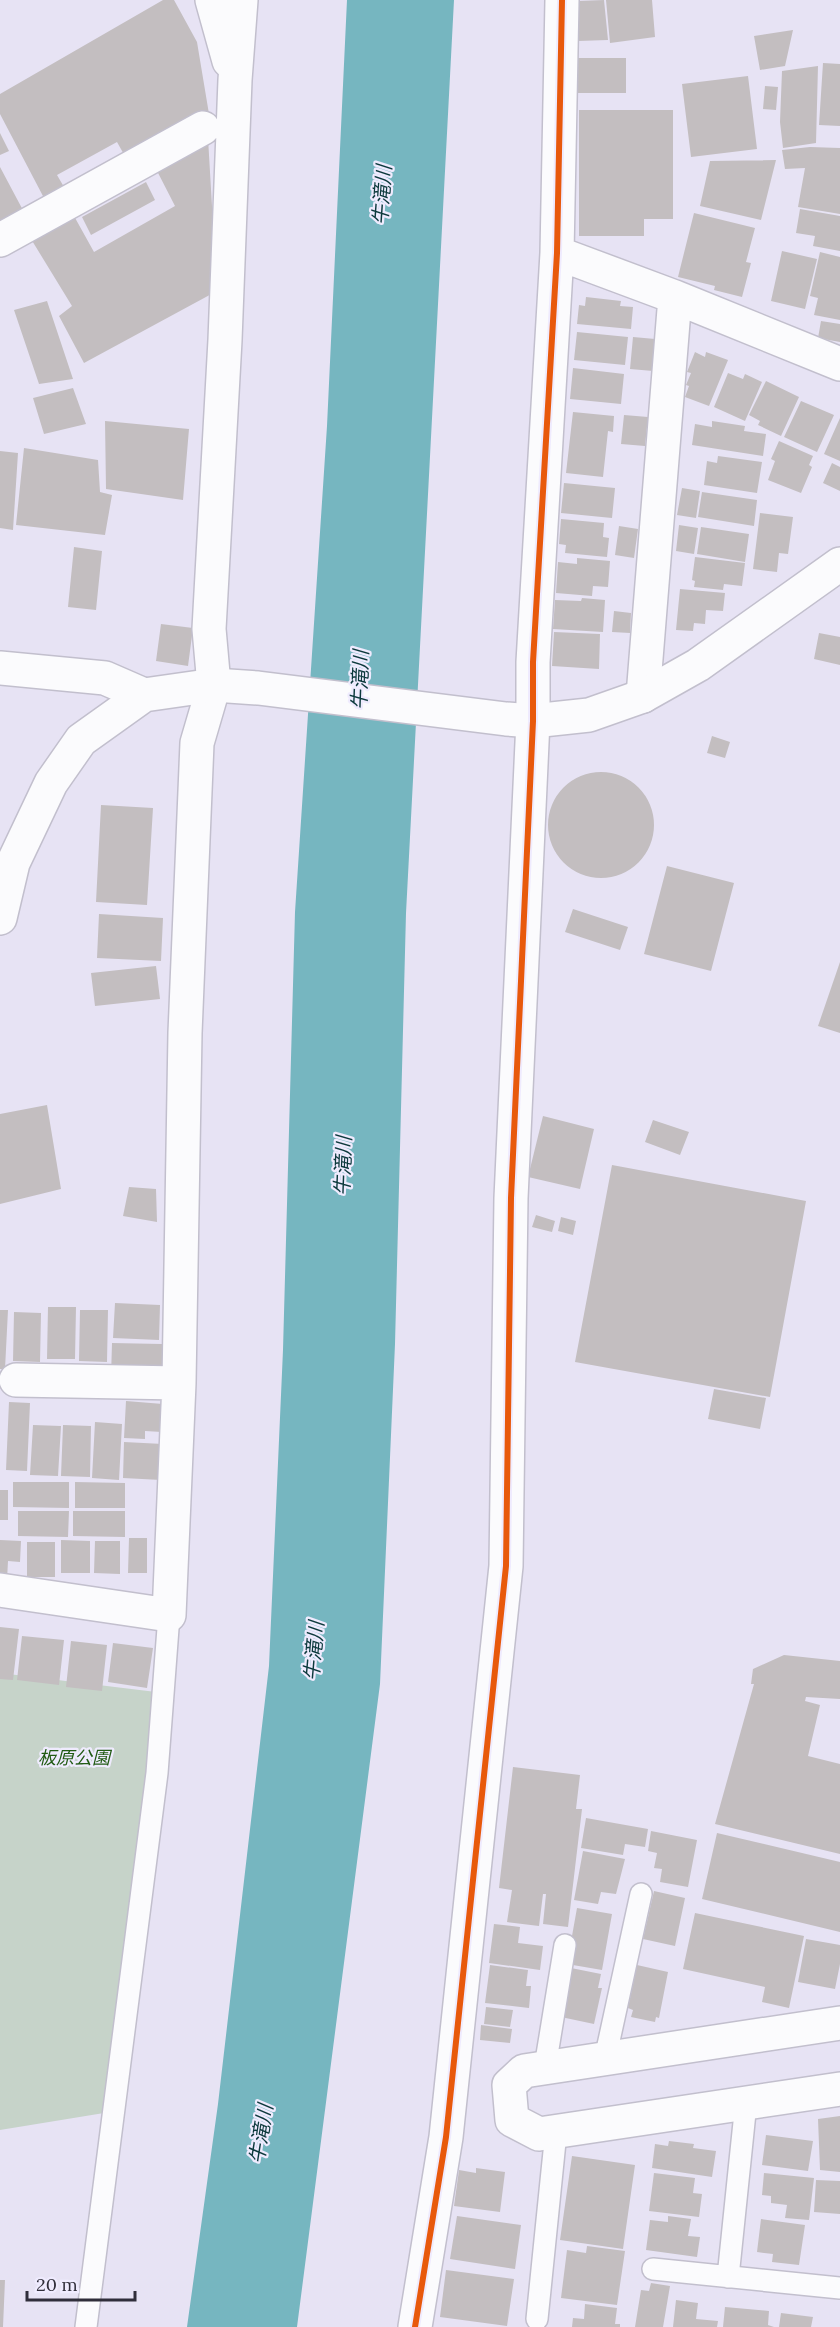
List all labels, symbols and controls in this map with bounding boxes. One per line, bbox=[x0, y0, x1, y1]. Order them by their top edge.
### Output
water label: 牛滝川 bbox=[367, 162, 396, 226]
water label: 牛滝川 bbox=[346, 648, 373, 710]
water label: 牛滝川 bbox=[329, 1134, 356, 1196]
water label: 牛滝川 bbox=[298, 1618, 329, 1682]
park label: 板原公園 bbox=[38, 1746, 113, 1769]
water label: 牛滝川 bbox=[243, 2100, 278, 2166]
scale bar bbox=[27, 2264, 135, 2302]
text: 20 m bbox=[36, 2273, 78, 2296]

